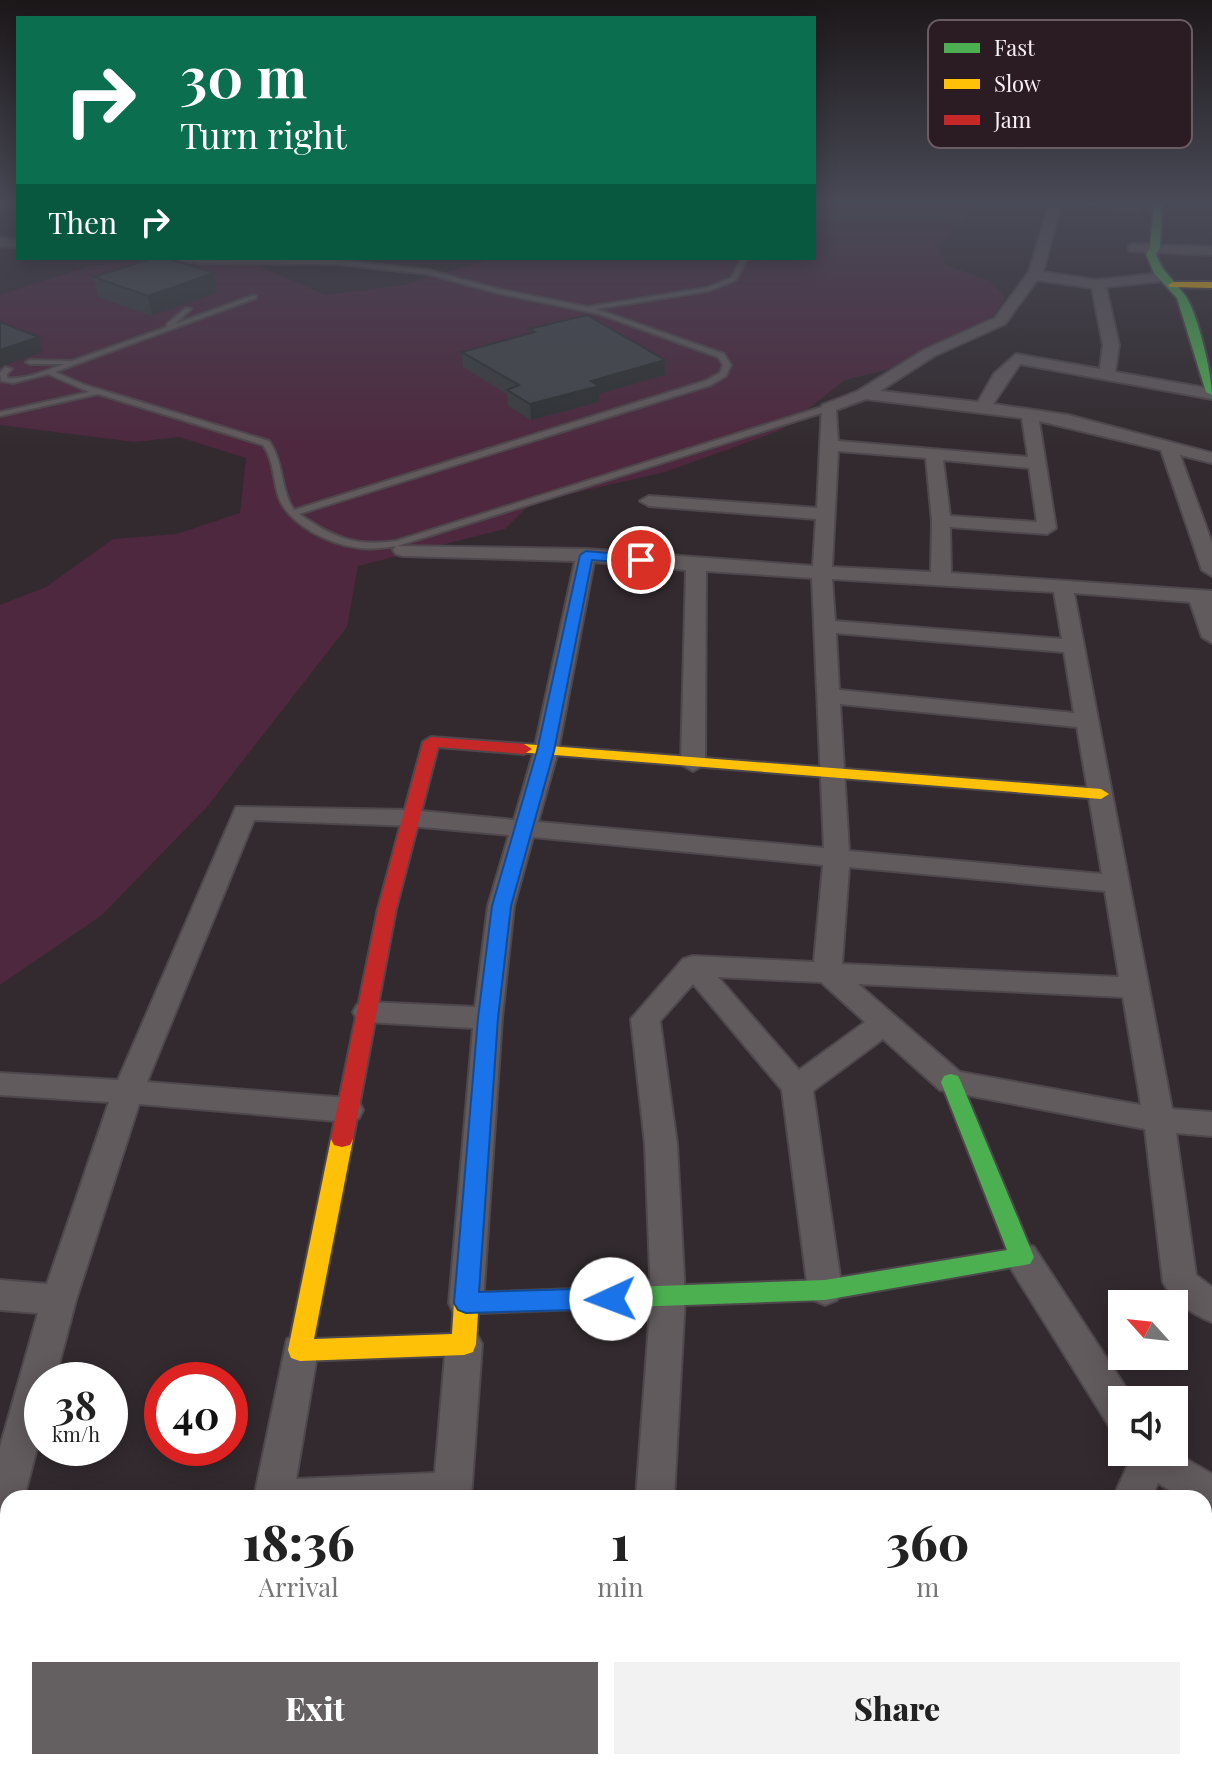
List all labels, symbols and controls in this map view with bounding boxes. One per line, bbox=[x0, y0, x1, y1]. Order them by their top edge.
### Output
legend bbox=[928, 20, 1192, 148]
text: Fast bbox=[994, 32, 1036, 62]
text: 30 m bbox=[180, 38, 307, 113]
icon: right bbox=[48, 48, 152, 152]
text: Slow bbox=[994, 68, 1041, 98]
text: Jam bbox=[993, 104, 1032, 134]
text: Turn right bbox=[180, 110, 347, 158]
icon: right bbox=[133, 200, 177, 244]
text: Then bbox=[48, 202, 117, 242]
pin bbox=[607, 526, 675, 594]
icon: arrive bbox=[619, 538, 663, 582]
position arrow bbox=[569, 1257, 653, 1341]
north arrow bbox=[1108, 1290, 1188, 1370]
map controls bbox=[1108, 1290, 1188, 1466]
speed limit sign: 40 bbox=[144, 1362, 248, 1466]
text: 38 bbox=[55, 1377, 97, 1430]
button: sound bbox=[1108, 1386, 1188, 1466]
text: km/h bbox=[52, 1420, 100, 1447]
text: 18:36 bbox=[243, 1509, 355, 1573]
text: 1 bbox=[611, 1509, 630, 1573]
text: 360 bbox=[886, 1509, 969, 1573]
text: Arrival bbox=[259, 1569, 339, 1604]
text: min bbox=[597, 1569, 644, 1604]
text: m bbox=[916, 1569, 939, 1604]
button: Exit bbox=[32, 1662, 598, 1754]
button: Share bbox=[614, 1662, 1180, 1754]

